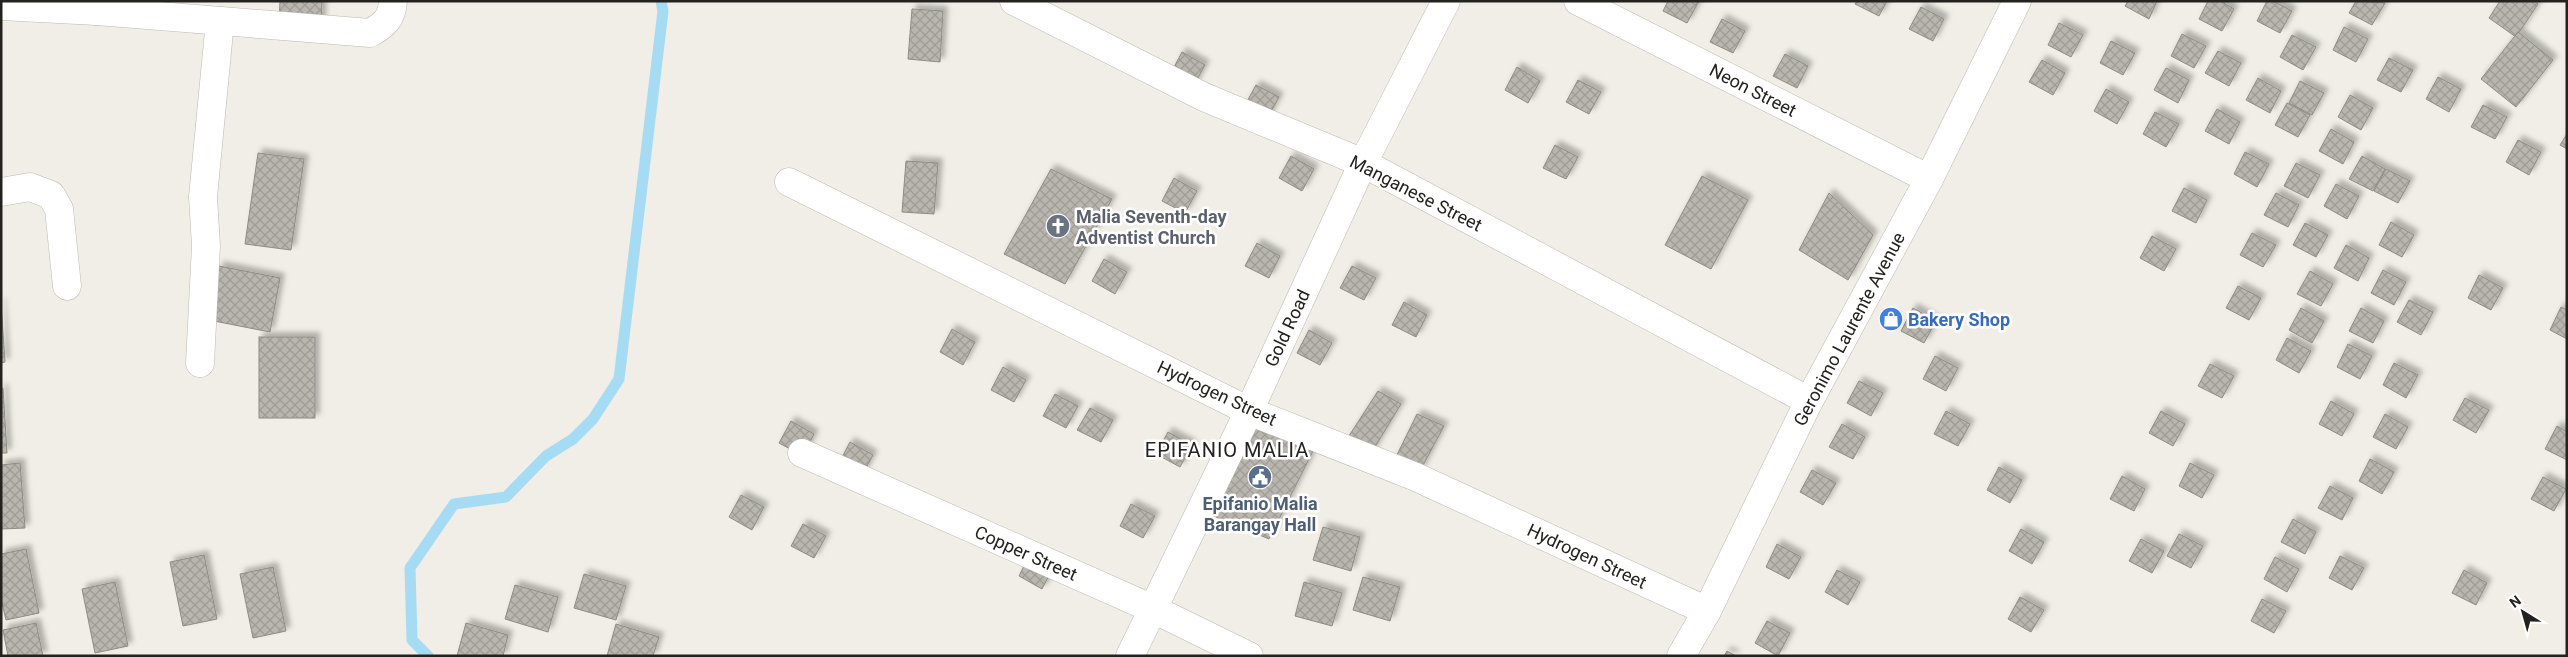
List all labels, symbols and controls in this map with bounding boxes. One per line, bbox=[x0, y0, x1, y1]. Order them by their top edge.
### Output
street label: Neon Street bbox=[1706, 59, 1800, 121]
street label: Manganese Street bbox=[1346, 151, 1486, 235]
place label: Malia Seventh-day Adventist Church bbox=[1076, 206, 1227, 248]
church icon: Malia Seventh-day Adventist Church bbox=[1045, 213, 1071, 239]
street label: Geronimo Laurente Avenue bbox=[1789, 229, 1909, 429]
street label: Gold Road bbox=[1260, 286, 1314, 370]
shop icon: Bakery Shop bbox=[1878, 306, 1904, 332]
place label: Bakery Shop bbox=[1908, 309, 2010, 330]
street label: Hydrogen Street bbox=[1154, 356, 1280, 430]
district label: EPIFANIO MALIA bbox=[1145, 438, 1309, 462]
public building icon: Epifanio Malia Barangay Hall bbox=[1247, 464, 1273, 490]
place label: Epifanio Malia Barangay Hall bbox=[1202, 493, 1318, 535]
street label: Hydrogen Street bbox=[1524, 519, 1650, 593]
street label: Copper Street bbox=[972, 521, 1081, 585]
north arrow bbox=[2498, 587, 2548, 637]
text: N bbox=[2506, 592, 2524, 611]

